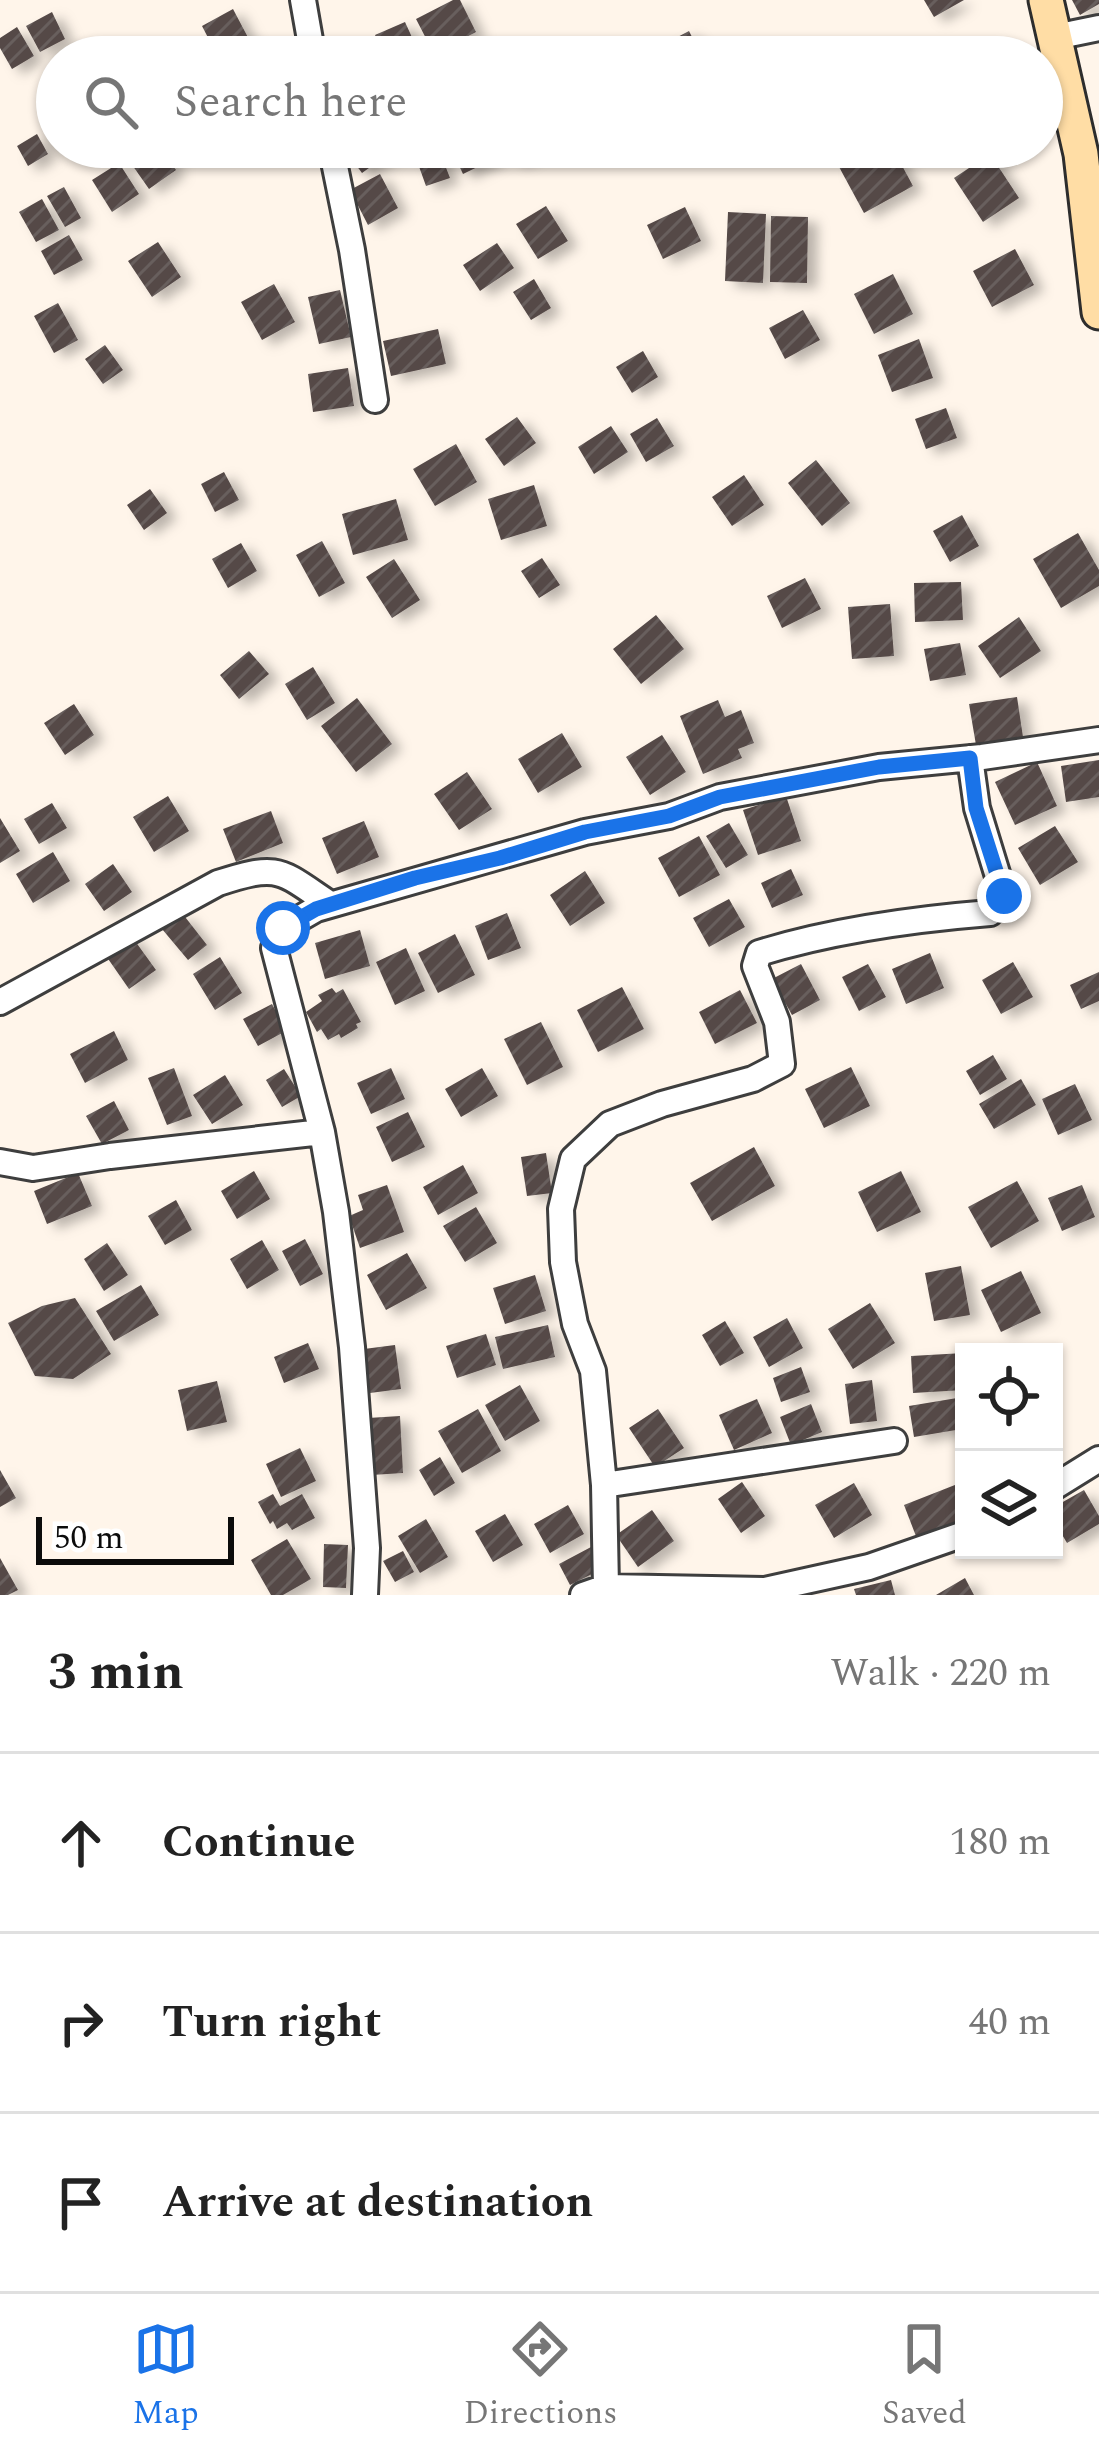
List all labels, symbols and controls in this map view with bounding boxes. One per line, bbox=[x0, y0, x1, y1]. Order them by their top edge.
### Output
search box bbox=[36, 36, 1063, 168]
text: Search here bbox=[174, 68, 407, 137]
icon: search bbox=[78, 69, 144, 135]
route end bbox=[977, 869, 1031, 923]
route start bbox=[256, 901, 310, 955]
map controls bbox=[955, 1343, 1063, 1559]
button: locate bbox=[955, 1343, 1063, 1451]
button: layers bbox=[955, 1451, 1063, 1559]
scale bar bbox=[36, 1511, 234, 1564]
text: 50 m bbox=[54, 1513, 124, 1563]
text: 3 min bbox=[48, 1634, 184, 1712]
text: Walk · 220 m bbox=[830, 1644, 1051, 1703]
text: Continue bbox=[162, 1808, 355, 1877]
icon: ahead bbox=[48, 1810, 114, 1876]
text: 180 m bbox=[949, 1813, 1051, 1872]
text: Turn right bbox=[162, 1988, 381, 2057]
icon: right bbox=[48, 1990, 114, 2056]
text: 40 m bbox=[969, 1993, 1051, 2052]
text: Arrive at destination bbox=[162, 2168, 593, 2237]
icon: arrive bbox=[48, 2170, 114, 2236]
tab: Map bbox=[132, 2316, 199, 2438]
tab: Directions bbox=[463, 2316, 617, 2438]
tab: Saved bbox=[882, 2316, 967, 2438]

